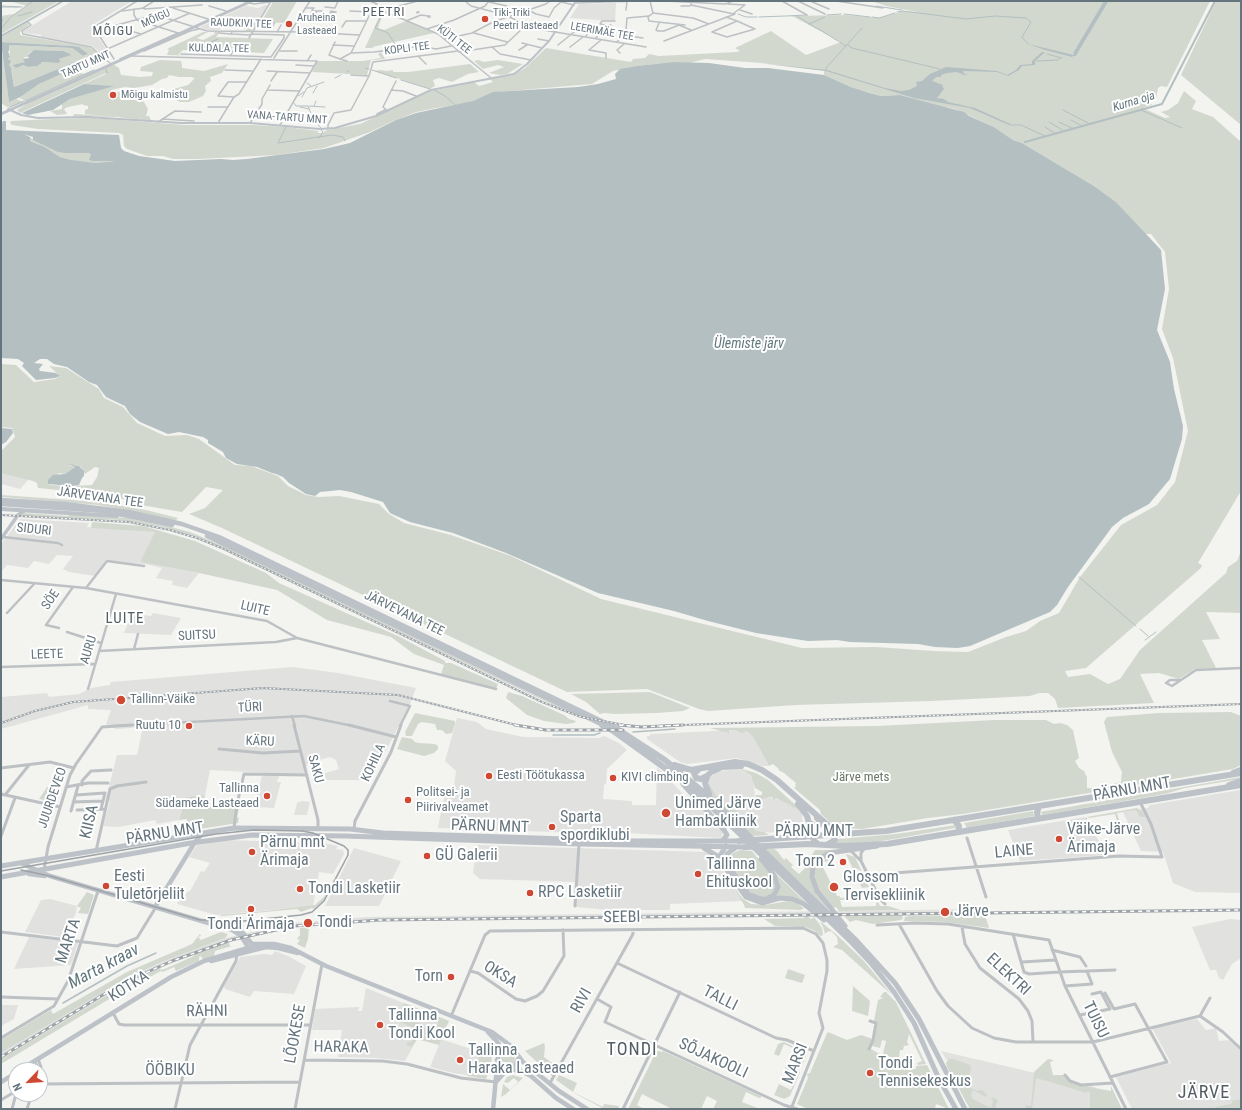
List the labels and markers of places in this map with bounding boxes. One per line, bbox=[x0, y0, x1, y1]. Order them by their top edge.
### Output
place label: Tiki-Triki Peetri lasteaed bbox=[493, 6, 558, 32]
place label: Aruheina Lasteaed bbox=[297, 11, 337, 37]
marker: Tiki-Triki Peetri lasteaed bbox=[480, 14, 490, 24]
marker: Aruheina Lasteaed bbox=[284, 19, 294, 29]
place label: Mõigu kalmistu bbox=[121, 88, 188, 102]
marker: Mõigu kalmistu bbox=[108, 90, 118, 100]
place label: Tallinn-Väike bbox=[130, 692, 195, 708]
marker: Tallinn-Väike bbox=[115, 694, 127, 706]
place label: Ruutu 10 bbox=[136, 718, 181, 734]
marker: Ruutu 10 bbox=[184, 721, 194, 731]
place label: Eesti Töötukassa bbox=[497, 768, 585, 784]
place label: KIVI climbing bbox=[621, 770, 689, 786]
marker: Eesti Töötukassa bbox=[484, 771, 494, 781]
marker: KIVI climbing bbox=[608, 773, 618, 783]
place label: Tallinna Südameke Lasteaed bbox=[156, 781, 259, 812]
place label: Politsei- ja Piirivalveamet bbox=[416, 785, 488, 816]
marker: Tallinna Südameke Lasteaed bbox=[262, 791, 272, 801]
place label: Unimed Järve Hambakliinik bbox=[675, 794, 761, 832]
marker: Politsei- ja Piirivalveamet bbox=[403, 795, 413, 805]
marker: Unimed Järve Hambakliinik bbox=[660, 807, 672, 819]
place label: Sparta spordiklubi bbox=[560, 808, 630, 846]
place label: Väike-Järve Ärimaja bbox=[1067, 820, 1140, 858]
marker: Sparta spordiklubi bbox=[547, 822, 557, 832]
place label: Pärnu mnt Ärimaja bbox=[260, 833, 325, 871]
marker: Väike-Järve Ärimaja bbox=[1054, 834, 1064, 844]
place label: GÜ Galerii bbox=[435, 846, 498, 866]
marker: Pärnu mnt Ärimaja bbox=[247, 847, 257, 857]
marker: GÜ Galerii bbox=[422, 851, 432, 861]
place label: Torn 2 bbox=[795, 852, 835, 872]
place label: Tallinna Ehituskool bbox=[706, 855, 772, 893]
marker: Torn 2 bbox=[838, 857, 848, 867]
place label: Eesti Tuletõrjeliit bbox=[114, 867, 185, 905]
place label: Glossom Tervisekliinik bbox=[843, 868, 925, 906]
marker: Tallinna Ehituskool bbox=[693, 869, 703, 879]
place label: Tondi Lasketiir bbox=[308, 879, 401, 899]
marker: Eesti Tuletõrjeliit bbox=[101, 881, 111, 891]
marker: Glossom Tervisekliinik bbox=[828, 881, 840, 893]
place label: RPC Lasketiir bbox=[538, 883, 622, 903]
marker: Tondi Lasketiir bbox=[295, 884, 305, 894]
marker: RPC Lasketiir bbox=[525, 888, 535, 898]
place label: Järve bbox=[954, 902, 989, 922]
marker: Tondi Ärimaja bbox=[246, 904, 256, 914]
marker: Järve bbox=[939, 906, 951, 918]
place label: Tondi bbox=[317, 913, 352, 933]
place label: Tondi Ärimaja bbox=[207, 915, 295, 935]
marker: Tondi bbox=[302, 917, 314, 929]
place label: Torn bbox=[415, 967, 443, 987]
marker: Torn bbox=[446, 972, 456, 982]
place label: Tallinna Tondi Kool bbox=[388, 1006, 455, 1044]
marker: Tallinna Tondi Kool bbox=[375, 1020, 385, 1030]
place label: Tallinna Haraka Lasteaed bbox=[468, 1041, 574, 1079]
place label: Tondi Tennisekeskus bbox=[878, 1054, 971, 1092]
marker: Tallinna Haraka Lasteaed bbox=[455, 1055, 465, 1065]
marker: Tondi Tennisekeskus bbox=[865, 1068, 875, 1078]

